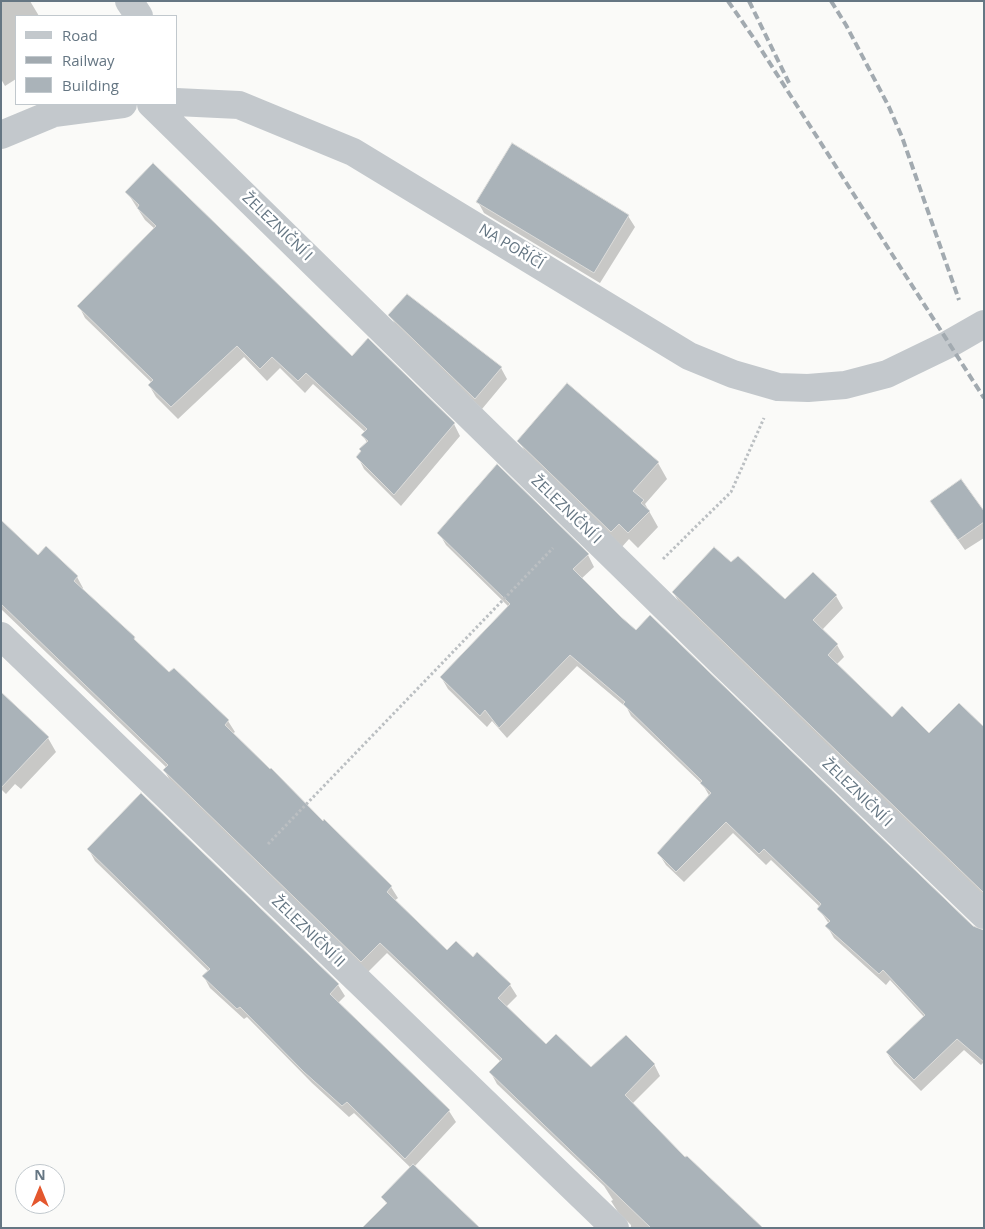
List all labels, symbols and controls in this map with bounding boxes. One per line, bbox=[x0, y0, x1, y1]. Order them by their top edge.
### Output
legend bbox=[15, 15, 178, 105]
text: Road bbox=[62, 25, 98, 45]
text: Railway bbox=[62, 50, 115, 70]
text: Building bbox=[62, 75, 119, 95]
street label: ŽELEZNIČNÍ I bbox=[238, 189, 316, 265]
street label: NA POŘÍČÍ bbox=[475, 221, 547, 273]
street label: ŽELEZNIČNÍ I bbox=[527, 472, 605, 548]
street label: ŽELEZNIČNÍ I bbox=[818, 755, 896, 831]
street label: ŽELEZNIČNÍ II bbox=[268, 893, 348, 971]
north arrow bbox=[15, 1164, 65, 1214]
text: N bbox=[34, 1165, 46, 1184]

